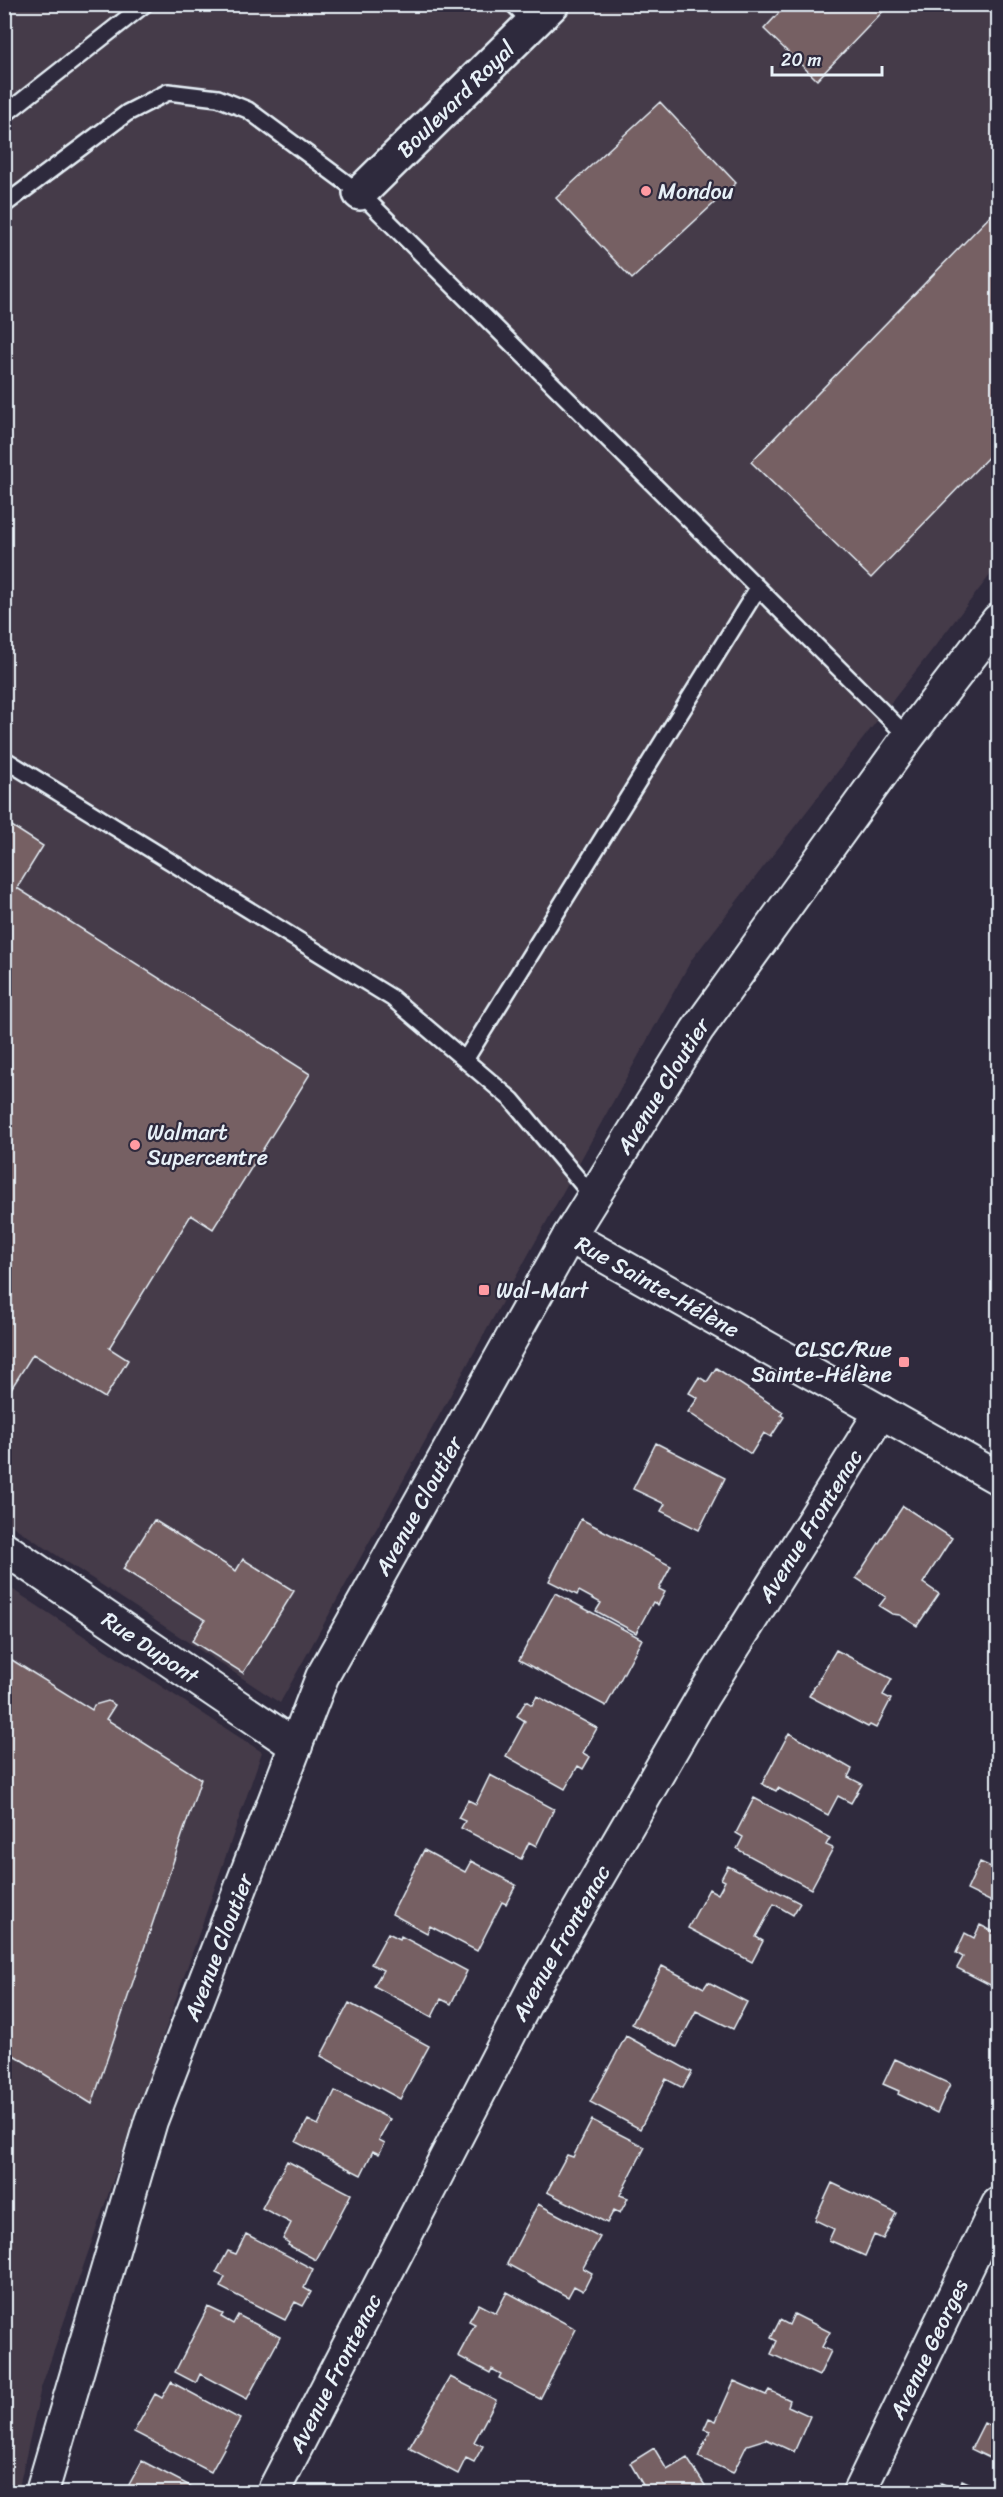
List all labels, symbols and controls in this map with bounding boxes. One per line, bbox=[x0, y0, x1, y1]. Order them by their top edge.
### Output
street label: Boulevard Royal bbox=[387, 30, 525, 167]
scale bar bbox=[772, 39, 882, 77]
text: 20 m bbox=[781, 44, 821, 76]
place label: Mondou bbox=[658, 172, 734, 211]
marker: Mondou bbox=[639, 184, 653, 198]
street label: Avenue Cloutier bbox=[604, 1007, 721, 1163]
place label: Walmart Supercentre bbox=[147, 1113, 268, 1177]
marker: Walmart Supercentre bbox=[128, 1138, 142, 1152]
street label: Rue Sainte-Hélène bbox=[568, 1224, 747, 1348]
place label: Wal-Mart bbox=[496, 1271, 589, 1310]
marker: Wal-Mart bbox=[477, 1283, 491, 1297]
place label: CLSC/Rue Sainte-Hélène bbox=[751, 1330, 892, 1394]
marker: CLSC/Rue Sainte-Hélène bbox=[897, 1355, 911, 1369]
street label: Avenue Cloutier bbox=[363, 1427, 474, 1584]
street label: Avenue Frontenac bbox=[746, 1441, 873, 1611]
street label: Rue Dupont bbox=[94, 1600, 208, 1695]
street label: Avenue Frontenac bbox=[500, 1857, 621, 2029]
street label: Avenue Cloutier bbox=[172, 1866, 265, 2027]
street label: Avenue Georges bbox=[877, 2272, 979, 2427]
street label: Avenue Frontenac bbox=[277, 2286, 392, 2461]

